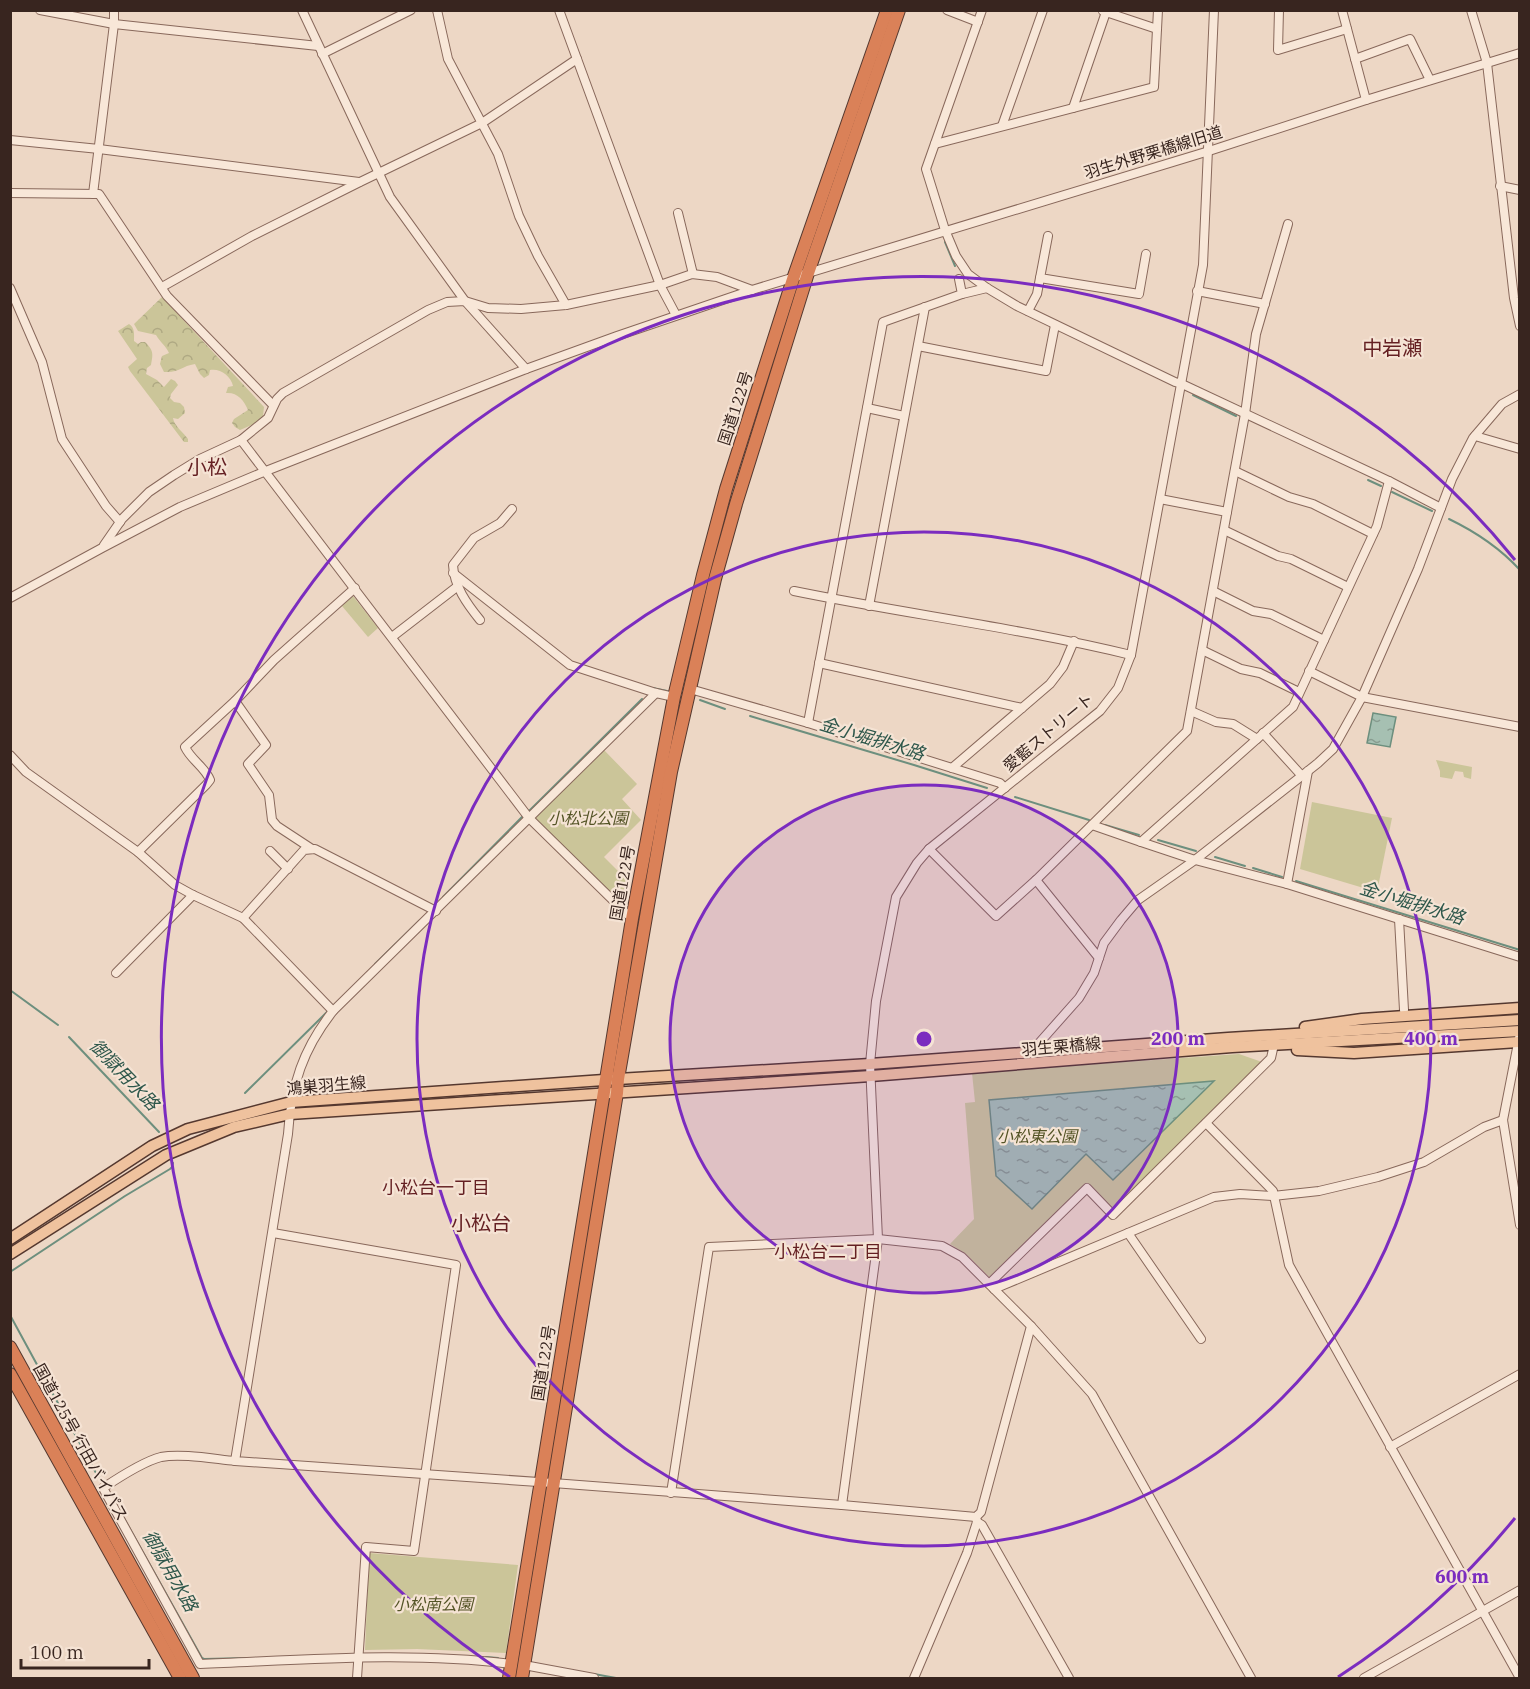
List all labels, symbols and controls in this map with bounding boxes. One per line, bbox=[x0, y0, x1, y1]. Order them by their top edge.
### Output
street label: 羽生外野栗橋線旧道 bbox=[1081, 121, 1225, 183]
district label: 中岩瀬 bbox=[1362, 334, 1422, 361]
street label: 国道122号 bbox=[714, 368, 756, 448]
district label: 小松 bbox=[187, 453, 227, 480]
street label: 愛藍ストリート bbox=[999, 688, 1097, 776]
water label: 金小堀排水路 bbox=[817, 712, 929, 766]
park label: 小松北公園 bbox=[548, 808, 630, 828]
street label: 国道122号 bbox=[605, 843, 639, 923]
water label: 金小堀排水路 bbox=[1357, 876, 1469, 930]
text: 200 m bbox=[1151, 1027, 1206, 1050]
text: 400 m bbox=[1404, 1027, 1459, 1050]
centre of rings bbox=[914, 1029, 934, 1049]
street label: 羽生栗橋線 bbox=[1020, 1033, 1102, 1059]
water label: 御獄用水路 bbox=[85, 1034, 165, 1116]
street label: 鴻巣羽生線 bbox=[285, 1072, 367, 1098]
park label: 小松東公園 bbox=[997, 1126, 1079, 1146]
district label: 小松台一丁目 bbox=[382, 1176, 490, 1199]
district label: 小松台 bbox=[451, 1209, 511, 1236]
district label: 小松台二丁目 bbox=[774, 1240, 882, 1263]
street label: 国道122号 bbox=[527, 1324, 559, 1402]
street label: 国道125号 行田バイパス bbox=[30, 1360, 132, 1524]
water label: 御獄用水路 bbox=[138, 1526, 204, 1617]
text: 600 m bbox=[1435, 1565, 1490, 1588]
park label: 小松南公園 bbox=[393, 1594, 475, 1614]
scale bar bbox=[21, 1632, 148, 1670]
text: 100 m bbox=[30, 1641, 84, 1664]

